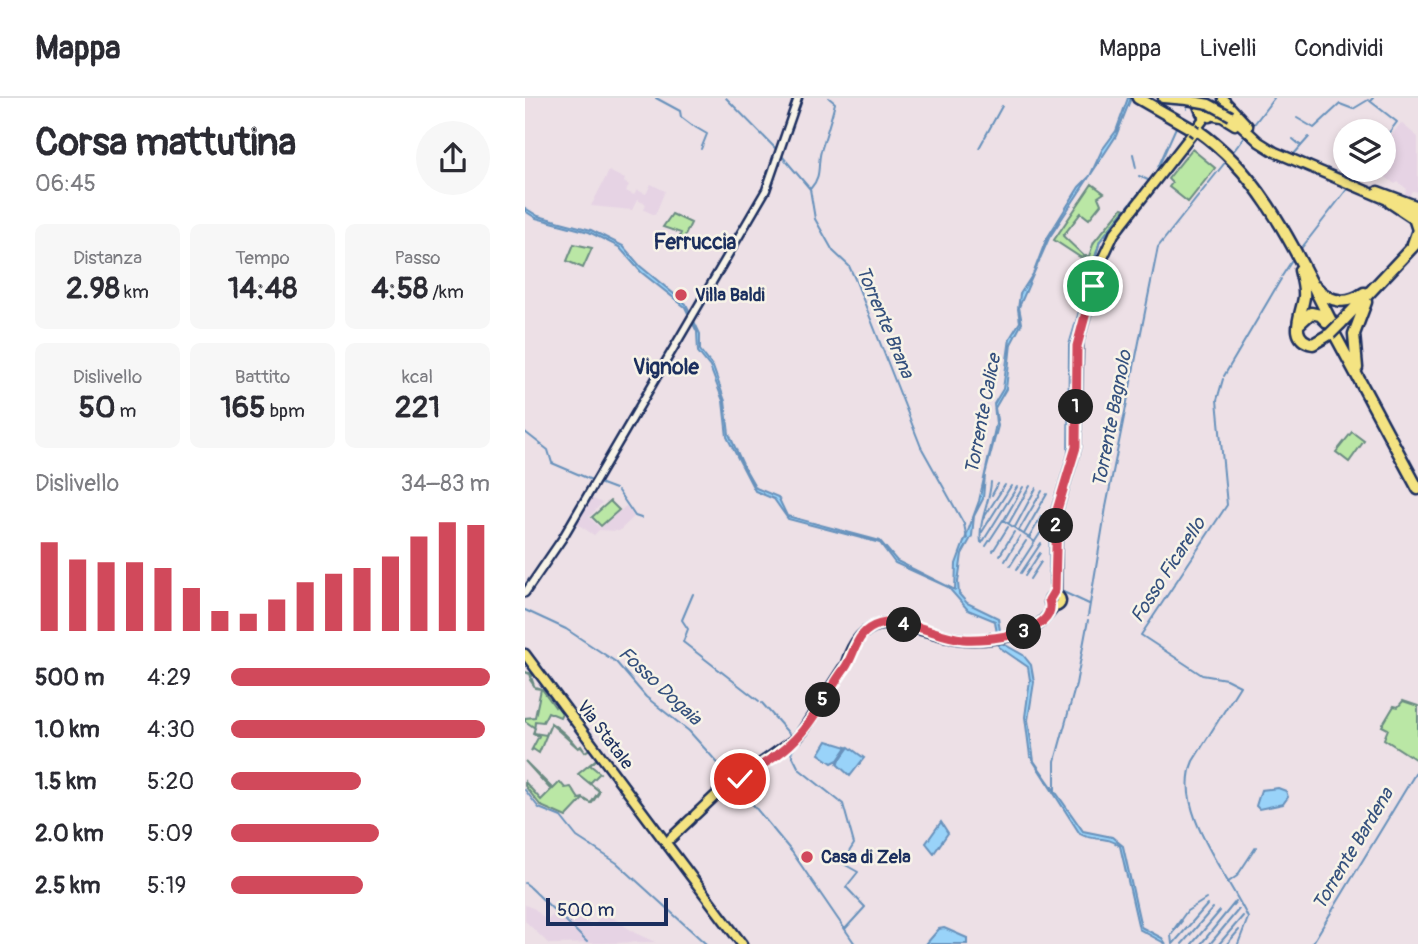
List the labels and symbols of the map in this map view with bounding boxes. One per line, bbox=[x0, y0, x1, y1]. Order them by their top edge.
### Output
district label: Ferruccia bbox=[654, 229, 737, 256]
pin bbox=[1063, 256, 1123, 316]
water label: Torrente Brana bbox=[851, 262, 920, 383]
place label: Villa Baldi bbox=[695, 284, 765, 307]
marker: Villa Baldi bbox=[673, 287, 689, 303]
water label: Torrente Bagnolo bbox=[1087, 347, 1137, 490]
water label: Torrente Calice bbox=[960, 351, 1007, 476]
district label: Vignole bbox=[633, 354, 700, 381]
pin: 1 bbox=[1059, 390, 1093, 424]
pin: 2 bbox=[1039, 508, 1073, 544]
water label: Fosso Ficarello bbox=[1125, 512, 1212, 627]
pin: 4 bbox=[887, 608, 921, 642]
pin: 3 bbox=[1007, 614, 1041, 650]
water label: Fosso Dogaia bbox=[614, 642, 707, 731]
pin: 5 bbox=[805, 682, 841, 718]
street label: Via Statale bbox=[572, 696, 639, 774]
pin bbox=[710, 749, 770, 809]
water label: Torrente Bardena bbox=[1307, 783, 1399, 914]
place label: Casa di Zela bbox=[821, 846, 911, 869]
marker: Casa di Zela bbox=[799, 849, 815, 865]
scale bar bbox=[546, 895, 669, 927]

